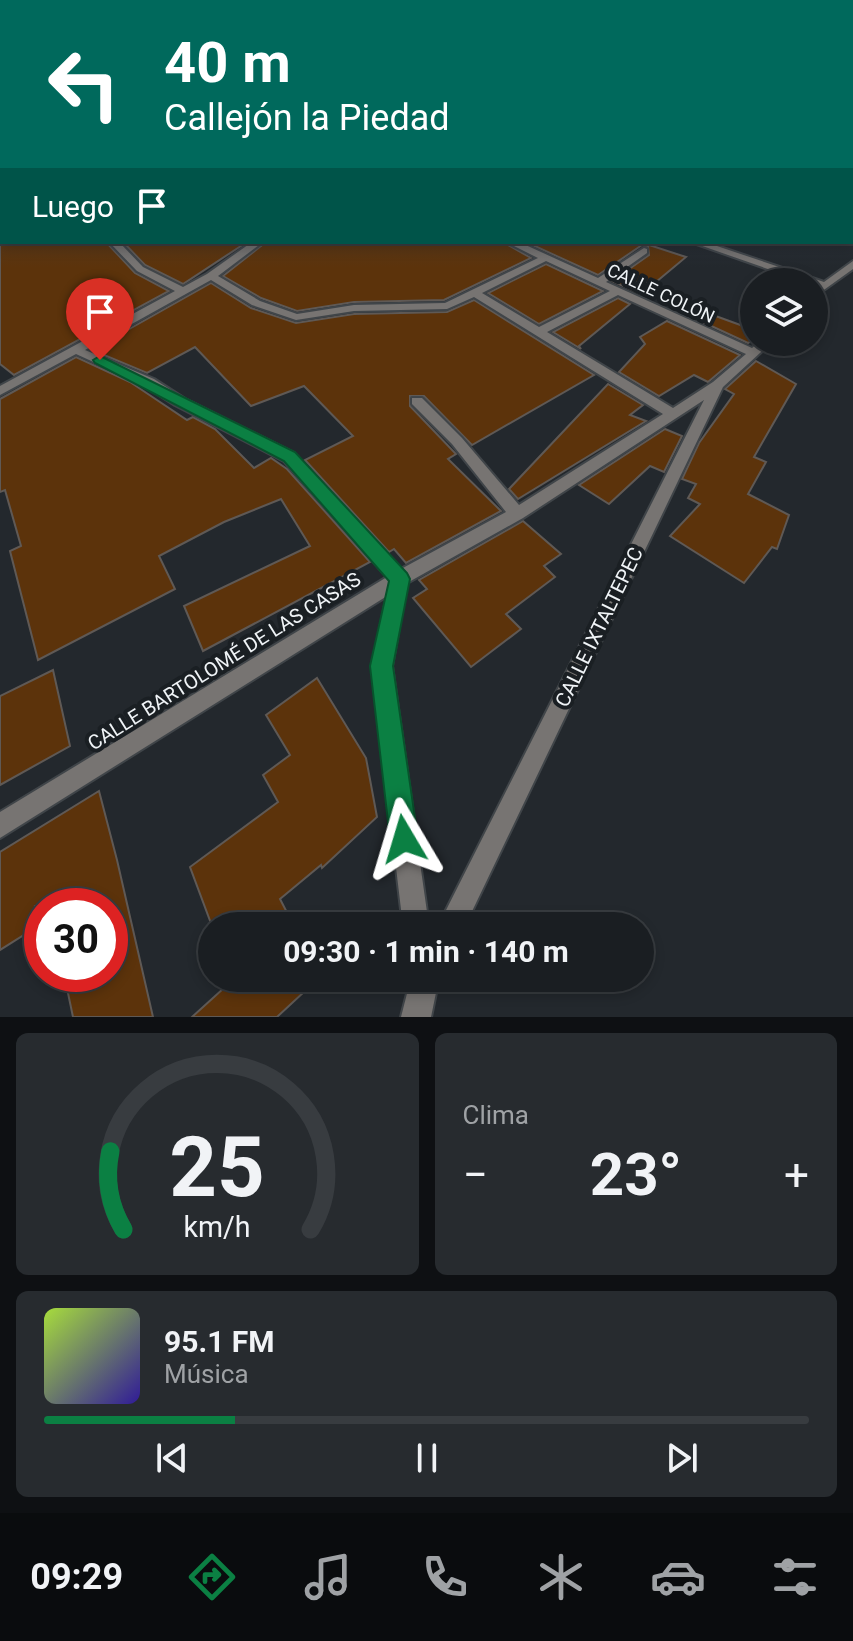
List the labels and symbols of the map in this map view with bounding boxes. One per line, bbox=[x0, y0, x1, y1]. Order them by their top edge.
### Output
street label: CALLE COLÓN bbox=[604, 259, 718, 327]
pin bbox=[66, 278, 134, 360]
street label: CALLE IXTALTEPEC bbox=[550, 543, 648, 711]
street label: CALLE BARTOLOMÉ DE LAS CASAS bbox=[83, 567, 365, 755]
position arrow bbox=[362, 797, 446, 881]
speed limit sign: 30 bbox=[24, 888, 128, 992]

